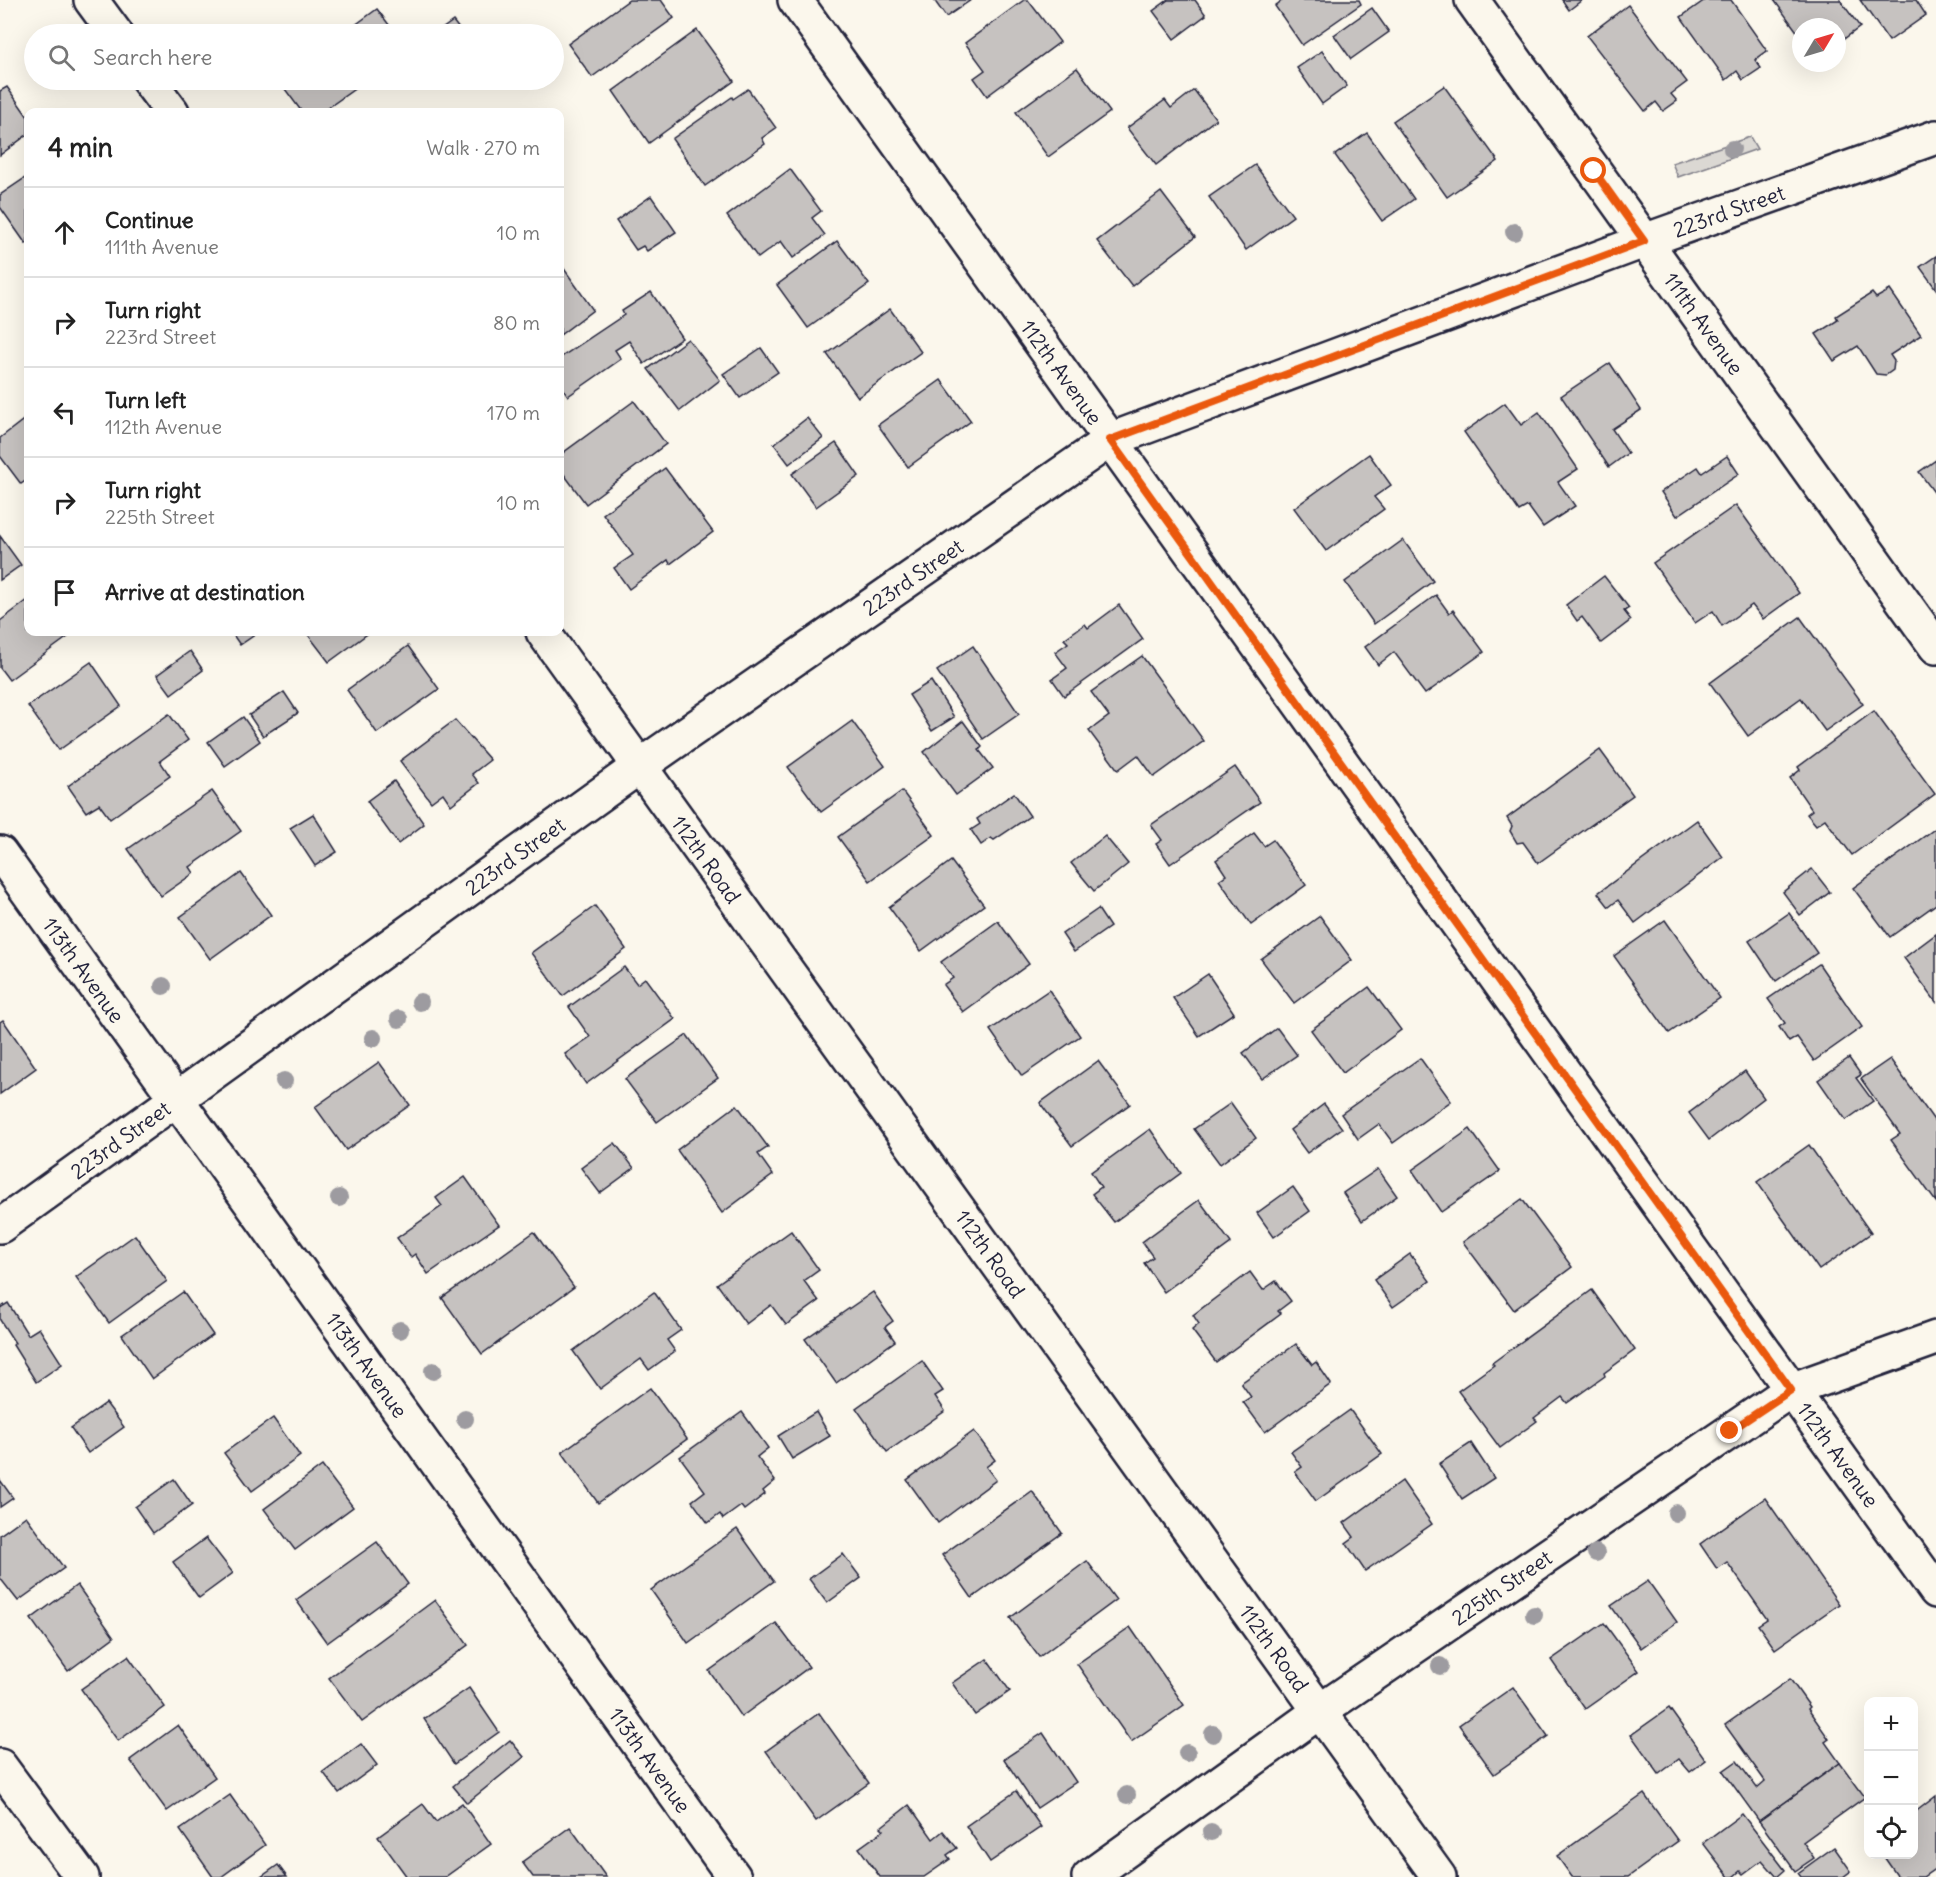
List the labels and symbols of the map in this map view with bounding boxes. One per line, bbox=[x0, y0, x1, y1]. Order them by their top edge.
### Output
north arrow bbox=[1792, 18, 1846, 72]
route start bbox=[1580, 157, 1606, 183]
street label: 223rd Street bbox=[1669, 179, 1788, 243]
street label: 111th Avenue bbox=[1658, 267, 1750, 380]
street label: 112th Avenue bbox=[1015, 314, 1109, 430]
street label: 223rd Street bbox=[857, 533, 968, 621]
street label: 112th Road bbox=[666, 810, 747, 908]
street label: 223rd Street bbox=[460, 811, 570, 901]
street label: 113th Avenue bbox=[37, 912, 131, 1028]
street label: 223rd Street bbox=[65, 1095, 175, 1185]
street label: 112th Road bbox=[950, 1205, 1031, 1303]
street label: 113th Avenue bbox=[320, 1307, 414, 1423]
street label: 112th Avenue bbox=[1791, 1397, 1885, 1512]
route end bbox=[1716, 1417, 1742, 1443]
street label: 225th Street bbox=[1446, 1544, 1557, 1631]
street label: 112th Road bbox=[1234, 1599, 1315, 1697]
street label: 113th Avenue bbox=[603, 1702, 697, 1818]

